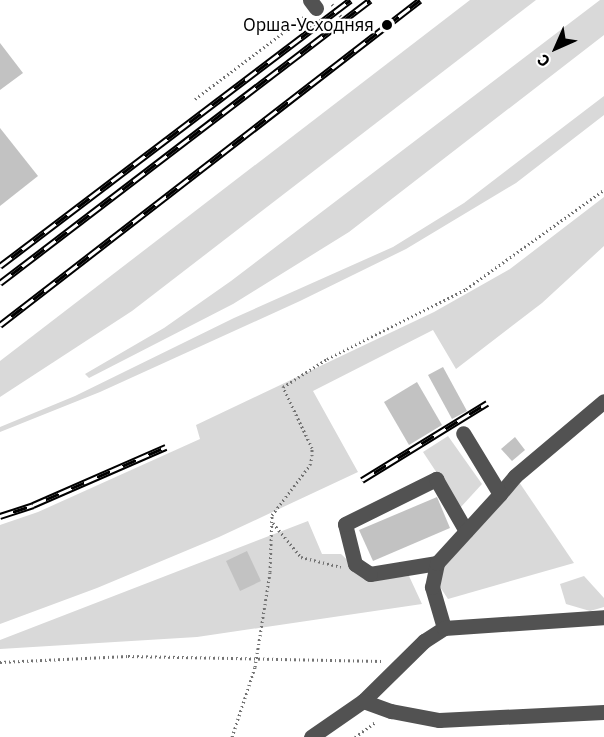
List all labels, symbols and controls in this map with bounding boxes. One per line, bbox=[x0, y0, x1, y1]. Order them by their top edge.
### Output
place label: Орша-Усходняя bbox=[243, 14, 374, 36]
marker: Орша-Усходняя bbox=[378, 16, 396, 34]
north arrow bbox=[526, 18, 586, 78]
text: С bbox=[533, 50, 554, 71]

